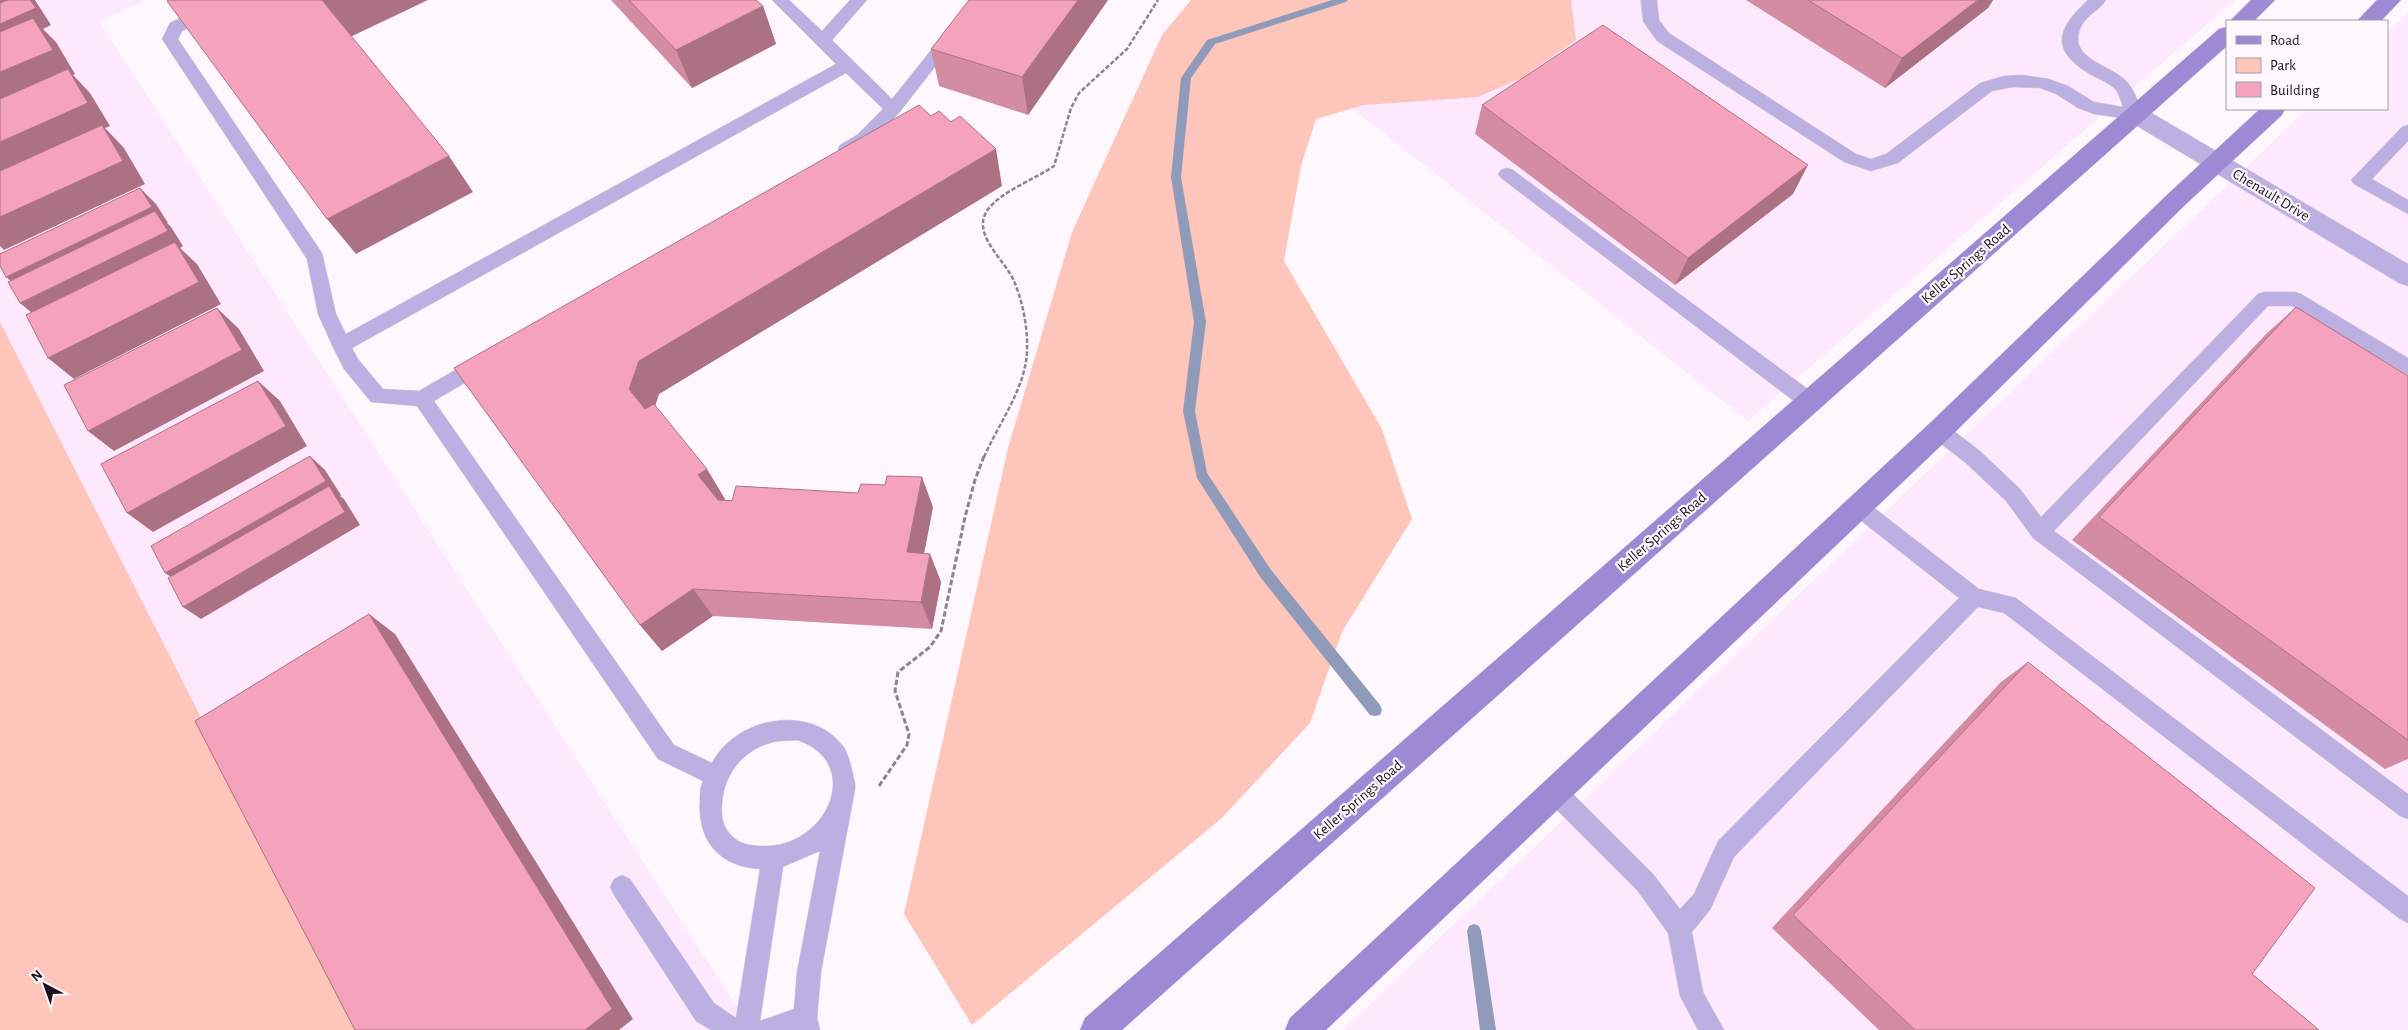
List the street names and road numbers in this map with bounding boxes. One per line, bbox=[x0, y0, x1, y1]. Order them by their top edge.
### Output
street label: Chenault Drive bbox=[2230, 166, 2312, 224]
street label: Keller Springs Road bbox=[1919, 221, 2013, 307]
street label: Keller Springs Road bbox=[1615, 489, 1709, 575]
street label: Keller Springs Road bbox=[1311, 757, 1405, 843]

